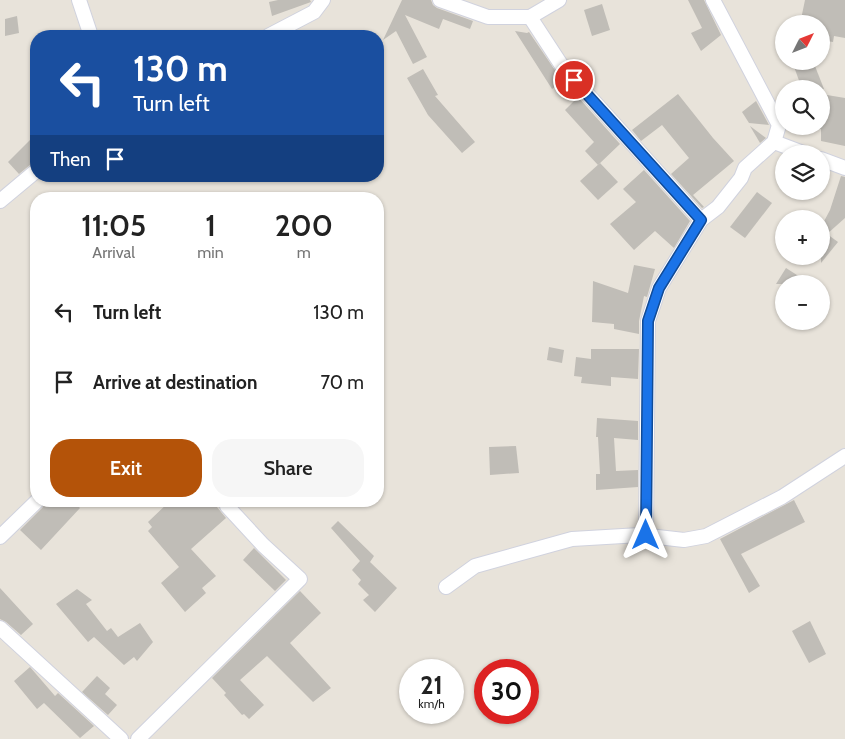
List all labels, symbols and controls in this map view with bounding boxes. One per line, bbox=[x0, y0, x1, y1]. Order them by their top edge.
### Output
north arrow bbox=[775, 15, 830, 70]
map controls bbox=[775, 15, 830, 330]
text: 130 m bbox=[133, 47, 228, 90]
icon: left bbox=[50, 50, 115, 115]
pin bbox=[553, 59, 595, 101]
icon: arrive bbox=[560, 66, 588, 94]
button: search bbox=[775, 80, 830, 135]
text: Turn left bbox=[133, 90, 210, 117]
icon: arrive bbox=[101, 145, 129, 173]
button: layers bbox=[775, 145, 830, 200]
text: Then bbox=[50, 148, 91, 171]
text: 11:05 bbox=[81, 207, 146, 244]
text: 1 bbox=[205, 207, 216, 244]
text: 200 bbox=[275, 207, 333, 244]
button: + bbox=[775, 210, 830, 265]
text: Arrival bbox=[92, 243, 135, 262]
text: min bbox=[197, 243, 224, 262]
text: m bbox=[297, 243, 311, 262]
button: − bbox=[775, 275, 830, 330]
icon: left bbox=[50, 298, 78, 326]
text: Turn left bbox=[93, 301, 161, 324]
text: 130 m bbox=[313, 301, 364, 324]
icon: arrive bbox=[50, 368, 78, 396]
text: Arrive at destination bbox=[93, 371, 257, 394]
text: 70 m bbox=[320, 371, 364, 394]
button: Exit bbox=[50, 439, 202, 497]
button: Share bbox=[212, 439, 364, 497]
position arrow bbox=[619, 508, 671, 560]
speed limit sign: 30 bbox=[474, 659, 539, 724]
text: 21 bbox=[420, 670, 443, 700]
text: km/h bbox=[418, 696, 445, 711]

